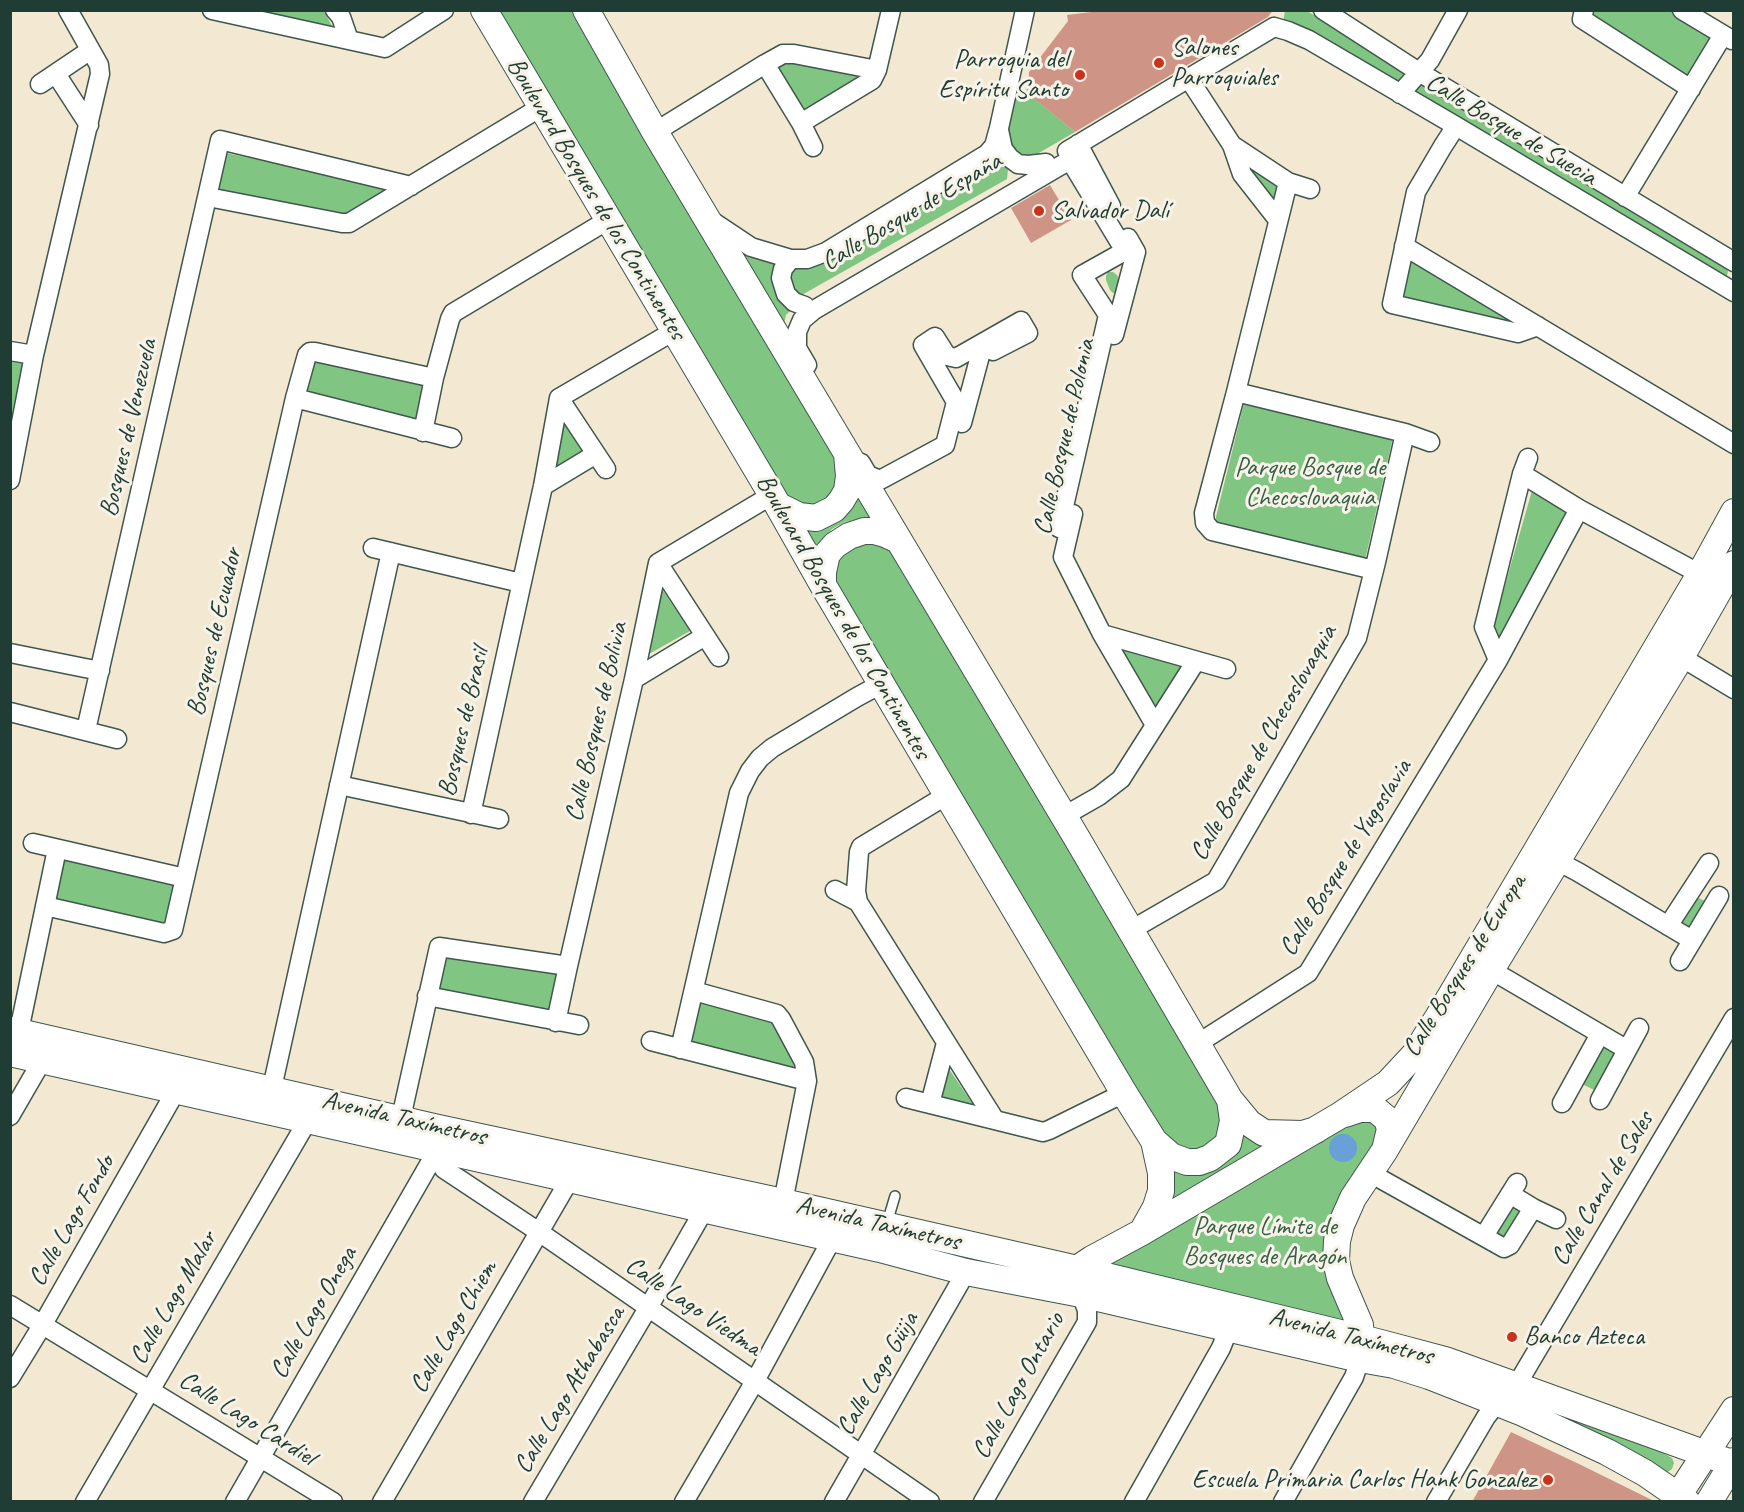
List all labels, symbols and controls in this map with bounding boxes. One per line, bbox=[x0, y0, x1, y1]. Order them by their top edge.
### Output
place label: Salones Parroquiales bbox=[1171, 32, 1278, 94]
place label: Parroquia del Espíritu Santo bbox=[939, 44, 1068, 106]
street label: Boulevard Bosques de los Continentes bbox=[499, 52, 693, 346]
marker: Salones Parroquiales bbox=[1152, 56, 1166, 70]
street label: Calle Bosque de Suecia bbox=[1420, 67, 1602, 193]
marker: Parroquia del Espíritu Santo bbox=[1073, 68, 1087, 82]
street label: Calle Bosque de España bbox=[816, 146, 1008, 278]
place label: Salvador Dalí bbox=[1051, 195, 1169, 227]
marker: Salvador Dalí bbox=[1032, 204, 1046, 218]
street label: Bosques de Venezuela bbox=[93, 336, 165, 520]
street label: Calle Bosque de Polonia bbox=[1027, 336, 1103, 538]
park label: Parque Bosque de Checoslovaquia bbox=[1235, 452, 1385, 514]
street label: Boulevard Bosques de los Continentes bbox=[749, 469, 937, 765]
street label: Bosques de Ecuador bbox=[181, 545, 249, 719]
street label: Calle Bosques de Bolivia bbox=[559, 619, 635, 825]
street label: Calle Bosque de Checoslovaquia bbox=[1184, 620, 1344, 866]
street label: Bosques de Brasil bbox=[432, 645, 496, 799]
street label: Calle Bosque de Yugoslavia bbox=[1273, 754, 1419, 962]
street label: Calle Bosques de Europa bbox=[1396, 869, 1534, 1063]
street label: Avenida Taxímetros bbox=[319, 1085, 489, 1153]
street label: Calle Canal de Sales bbox=[1545, 1106, 1661, 1272]
street label: Calle Lago Fondo bbox=[22, 1150, 122, 1292]
street label: Avenida Taxímetros bbox=[793, 1190, 963, 1258]
park label: Parque Límite de Bosques de Aragón bbox=[1183, 1211, 1347, 1272]
street label: Calle Lago Malar bbox=[123, 1226, 225, 1370]
street label: Calle Lago Onega bbox=[264, 1242, 364, 1384]
street label: Calle Lago Viedma bbox=[619, 1250, 767, 1364]
street label: Calle Lago Chiem bbox=[404, 1255, 504, 1399]
street label: Calle Lago Athabasca bbox=[508, 1301, 632, 1479]
street label: Avenida Taxímetros bbox=[1266, 1302, 1436, 1372]
street label: Calle Lago Güija bbox=[830, 1307, 926, 1441]
street label: Calle Lago Ontario bbox=[966, 1307, 1072, 1465]
place label: Banco Azteca bbox=[1524, 1321, 1644, 1353]
marker: Banco Azteca bbox=[1505, 1330, 1519, 1344]
street label: Calle Lago Cardiel bbox=[173, 1365, 321, 1473]
place label: Escuela Primaria Carlos Hank Gonzalez bbox=[1192, 1464, 1536, 1496]
marker: Escuela Primaria Carlos Hank Gonzalez bbox=[1541, 1473, 1555, 1487]

